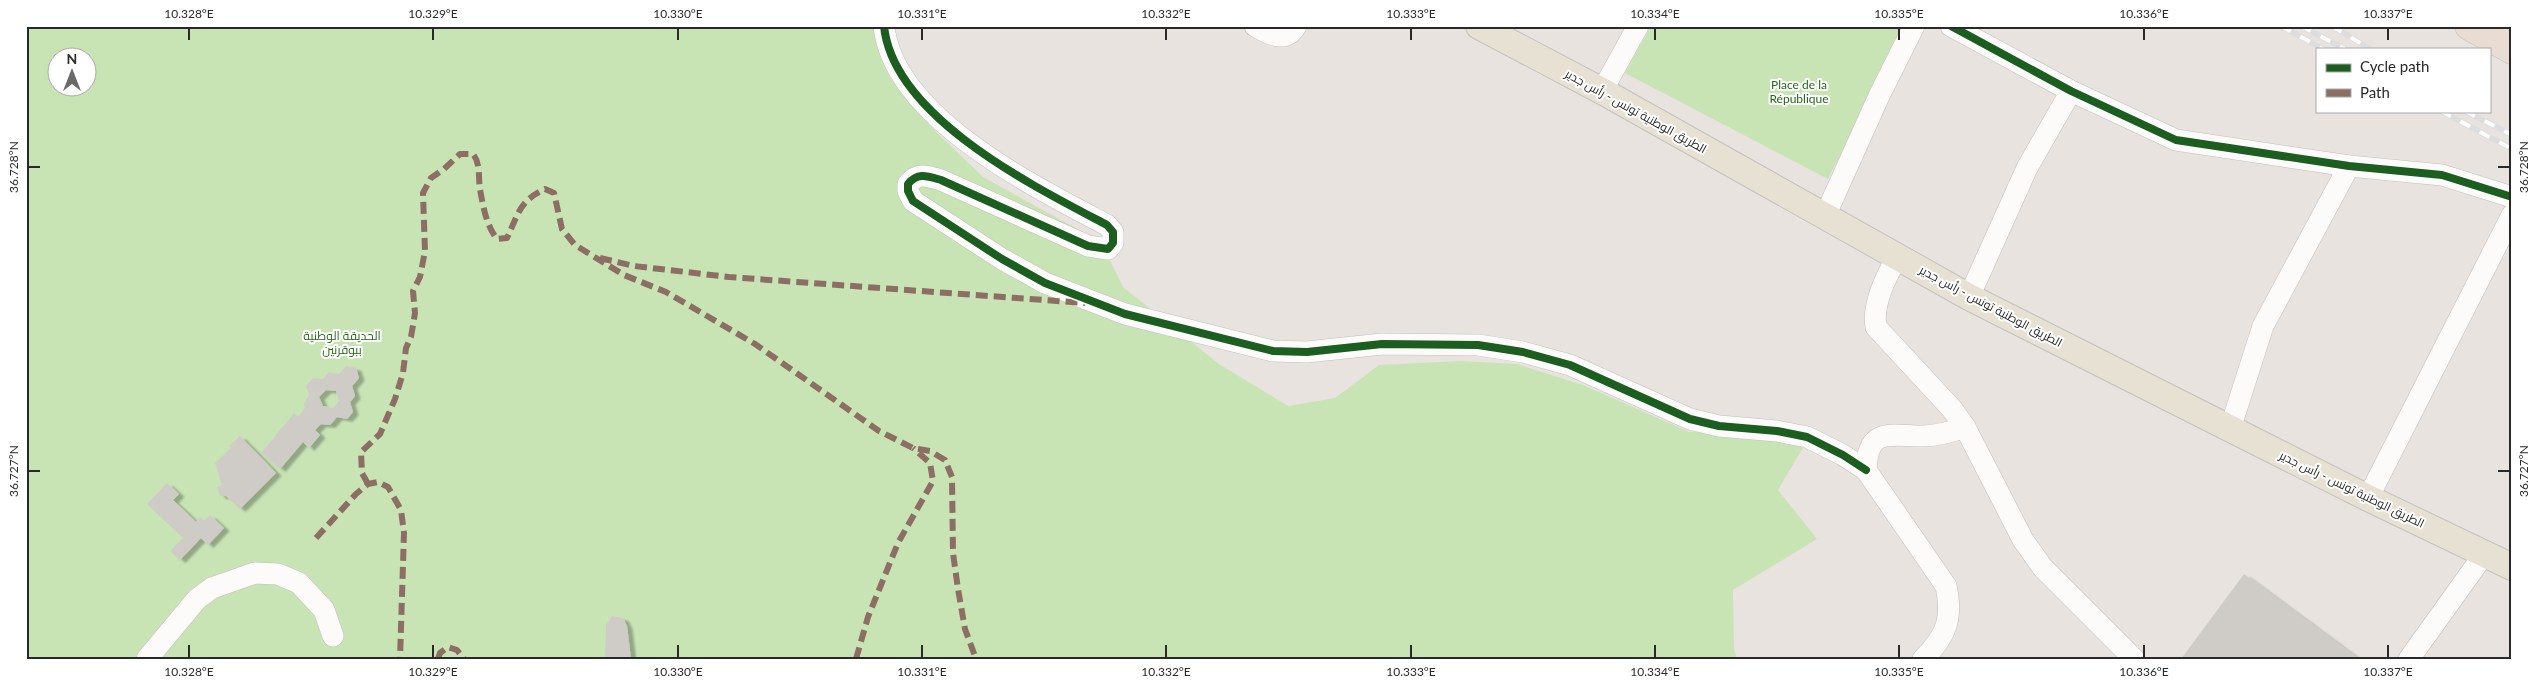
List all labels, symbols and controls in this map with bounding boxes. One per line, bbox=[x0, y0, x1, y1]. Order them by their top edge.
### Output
text: 10.328°E bbox=[164, 6, 214, 21]
text: 10.329°E bbox=[408, 6, 458, 21]
text: 10.330°E bbox=[653, 6, 703, 21]
text: 10.331°E bbox=[897, 6, 947, 21]
text: 10.332°E bbox=[1141, 6, 1191, 21]
text: 10.333°E bbox=[1386, 6, 1436, 21]
text: 10.334°E bbox=[1630, 6, 1680, 21]
text: 10.335°E bbox=[1874, 6, 1924, 21]
text: 10.336°E bbox=[2119, 6, 2169, 21]
text: 10.337°E bbox=[2363, 6, 2413, 21]
north arrow bbox=[48, 48, 98, 98]
legend bbox=[2316, 48, 2490, 112]
text: N bbox=[67, 50, 77, 67]
text: Cycle path bbox=[2360, 57, 2429, 75]
street label: الطريق الوطنية تونس - رأس جدير bbox=[1562, 65, 1709, 156]
park label: Place de la République bbox=[1769, 77, 1829, 106]
text: Path bbox=[2360, 83, 2390, 101]
text: 36.728°N bbox=[6, 141, 21, 193]
text: 36.728°N bbox=[2516, 141, 2531, 193]
street label: الطريق الوطنية تونس - رأس جدير bbox=[1916, 262, 2065, 350]
park label: الحديقة الوطنية ببوقرنين bbox=[303, 328, 381, 357]
text: 36.727°N bbox=[6, 445, 21, 497]
text: 36.727°N bbox=[2516, 445, 2531, 497]
street label: الطريق الوطنية تونس - رأس جدير bbox=[2276, 447, 2427, 531]
text: 10.328°E bbox=[164, 664, 214, 679]
text: 10.329°E bbox=[408, 664, 458, 679]
text: 10.330°E bbox=[653, 664, 703, 679]
text: 10.331°E bbox=[897, 664, 947, 679]
text: 10.332°E bbox=[1141, 664, 1191, 679]
text: 10.333°E bbox=[1386, 664, 1436, 679]
text: 10.334°E bbox=[1630, 664, 1680, 679]
text: 10.335°E bbox=[1874, 664, 1924, 679]
text: 10.336°E bbox=[2119, 664, 2169, 679]
text: 10.337°E bbox=[2363, 664, 2413, 679]

